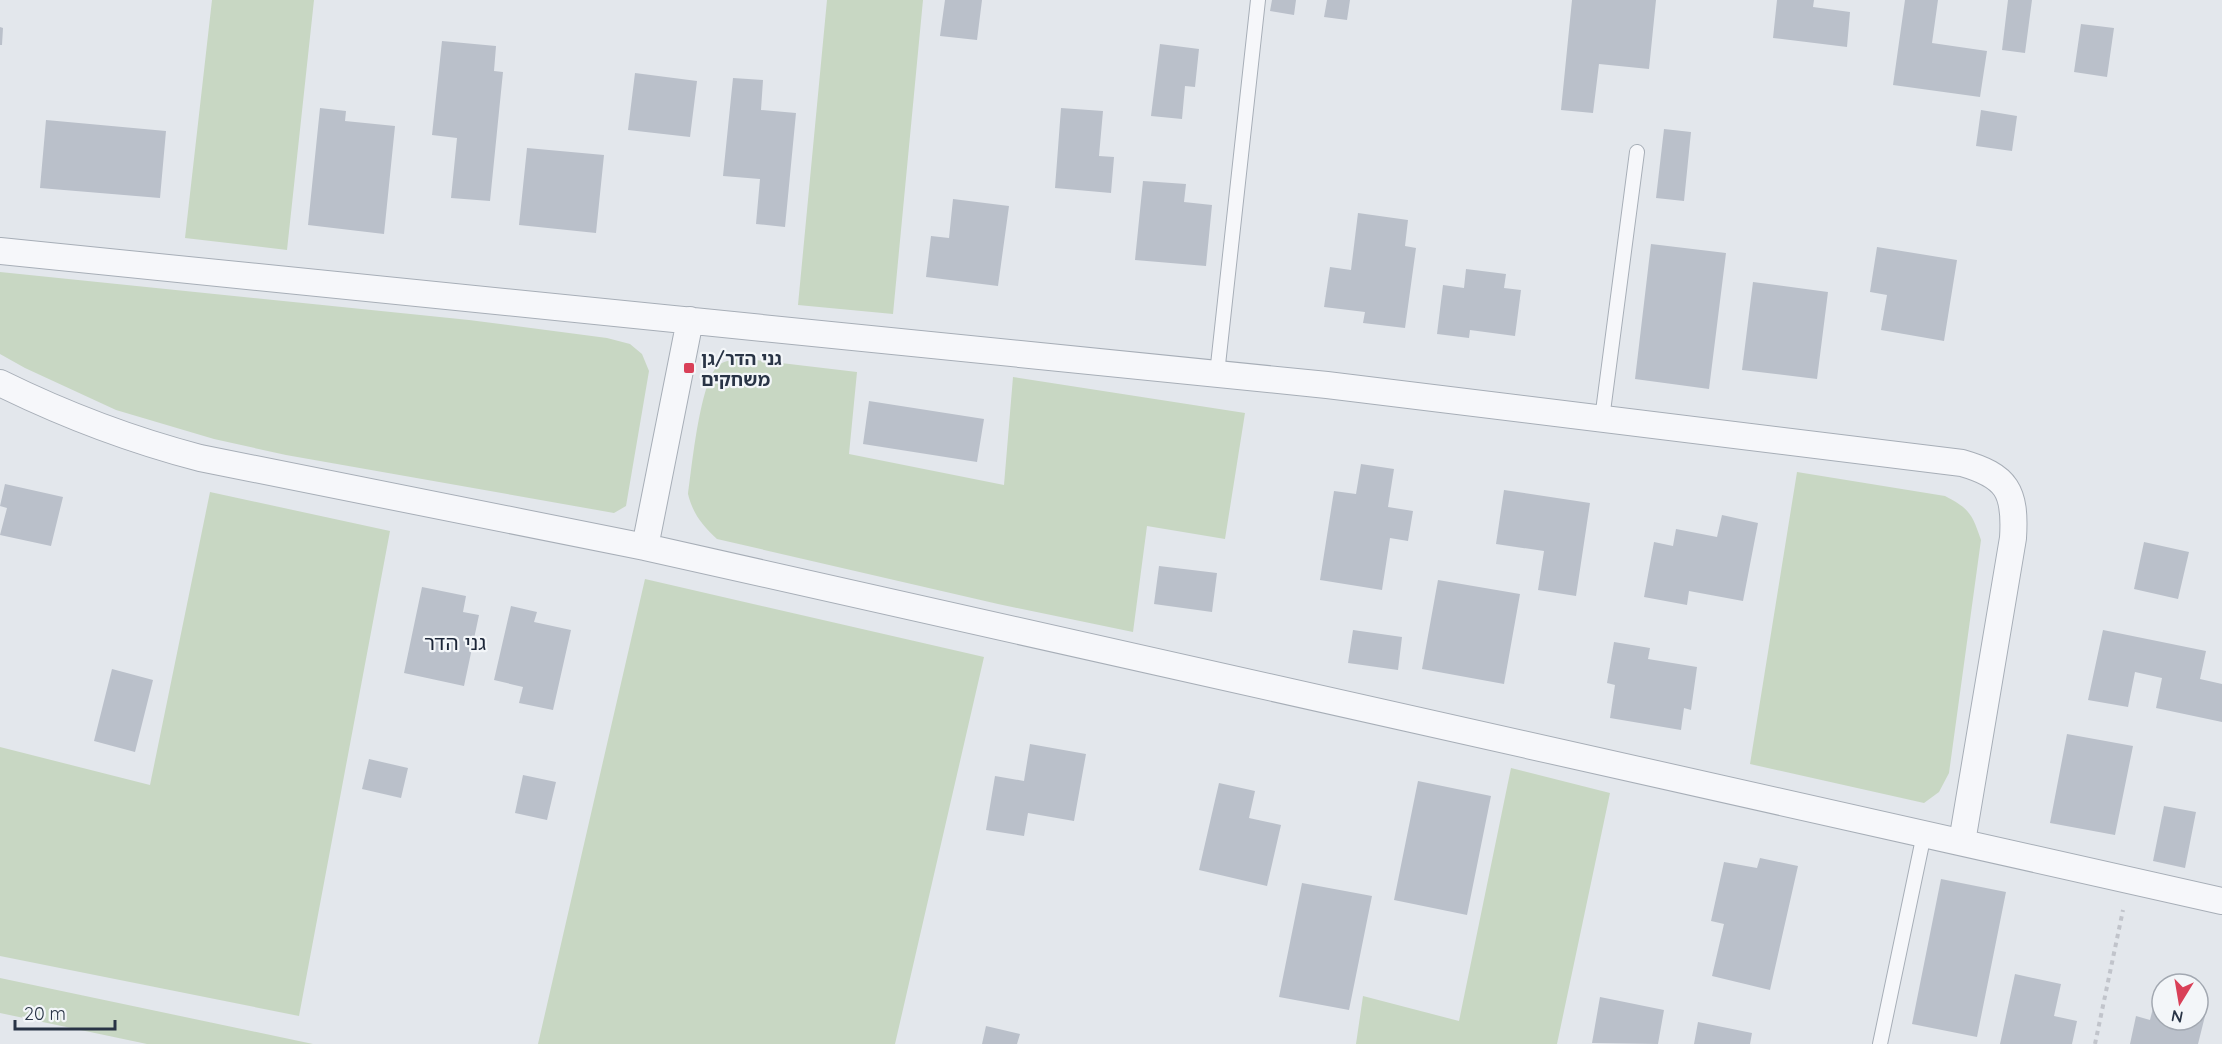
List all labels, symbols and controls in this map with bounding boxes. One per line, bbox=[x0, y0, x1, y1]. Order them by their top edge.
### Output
place label: גני הדר/גן משחקים bbox=[701, 347, 782, 391]
marker: גני הדר/גן משחקים bbox=[682, 361, 696, 375]
district label: גני הדר bbox=[424, 629, 486, 655]
north arrow bbox=[2150, 972, 2210, 1032]
scale bar bbox=[15, 993, 116, 1031]
text: 20 m bbox=[24, 1002, 66, 1025]
text: N bbox=[2169, 1006, 2185, 1028]

